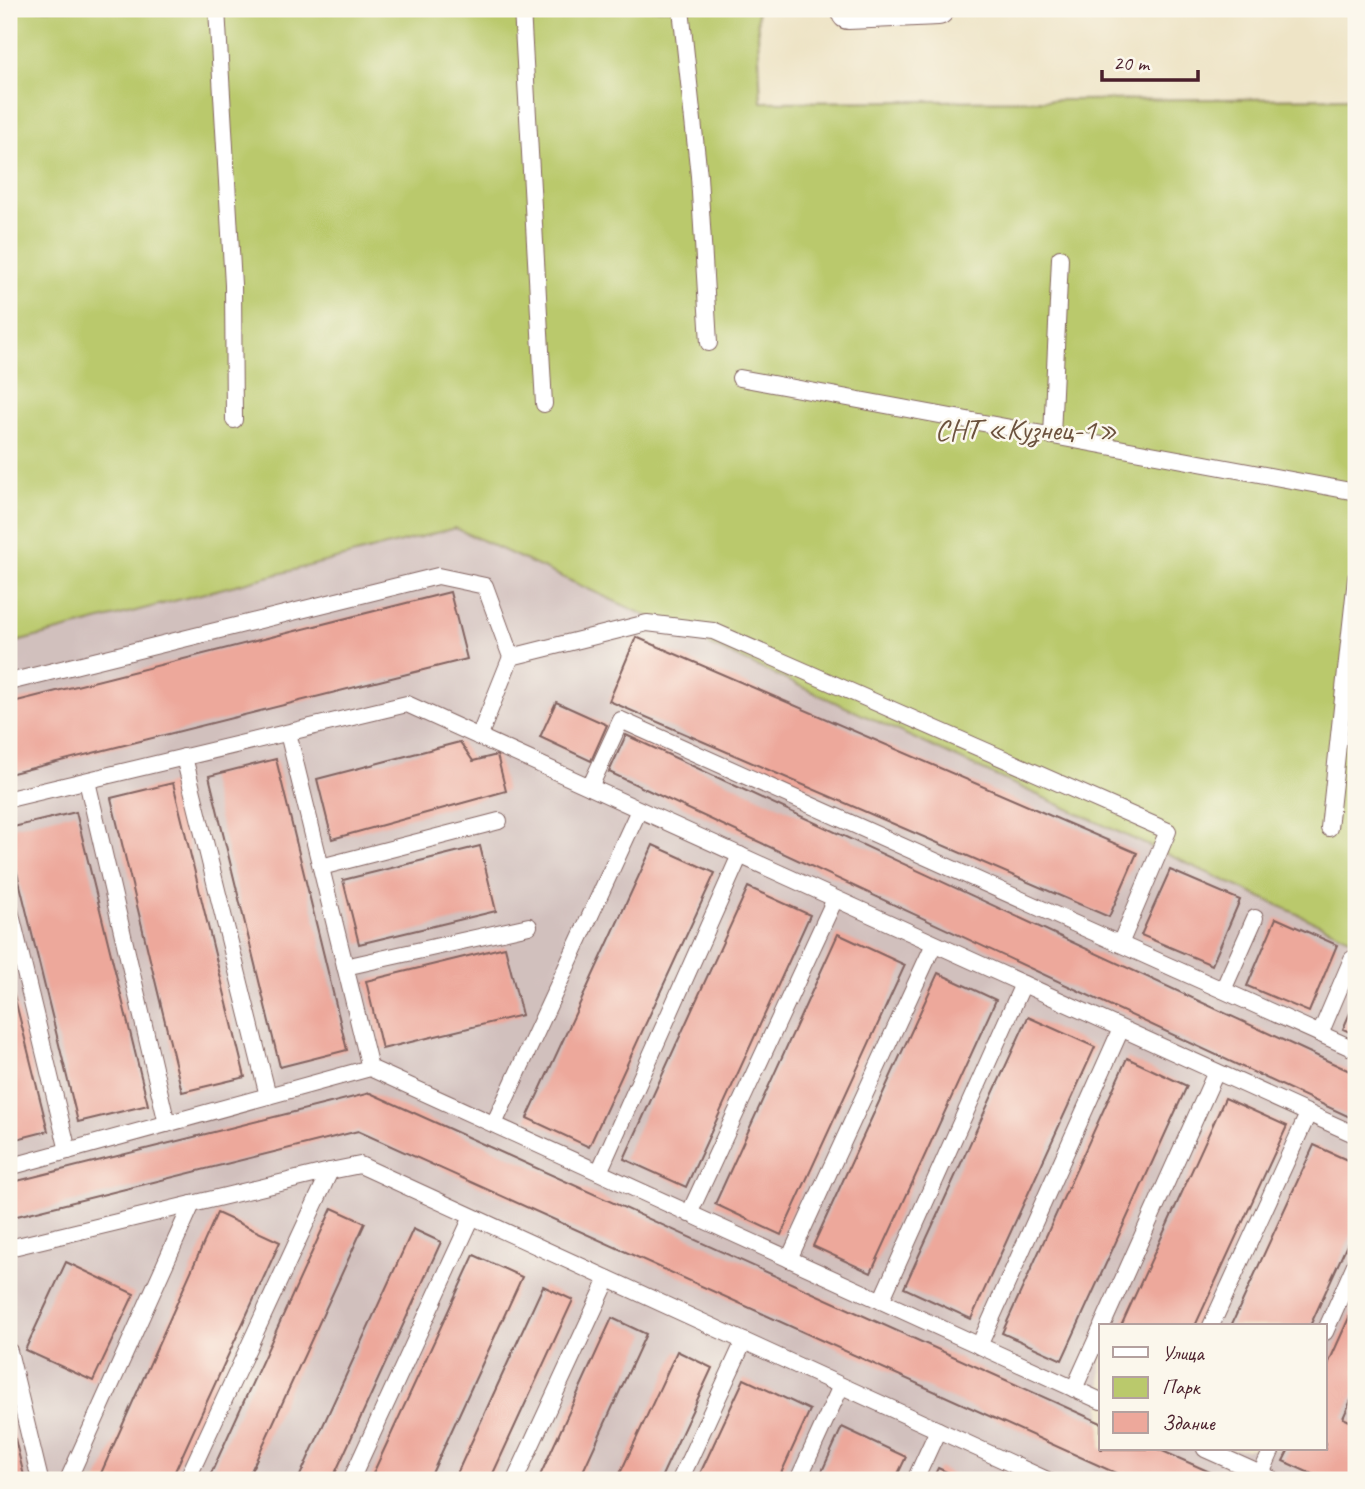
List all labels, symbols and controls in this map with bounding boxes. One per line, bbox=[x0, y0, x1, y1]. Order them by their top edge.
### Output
scale bar bbox=[1102, 38, 1199, 82]
text: 20 m bbox=[1113, 50, 1151, 76]
park label: СНТ «Кузнец-1» bbox=[935, 410, 1117, 448]
legend bbox=[1099, 1324, 1326, 1450]
text: Улица bbox=[1162, 1340, 1205, 1366]
text: Парк bbox=[1162, 1374, 1202, 1400]
text: Здание bbox=[1162, 1410, 1216, 1436]

